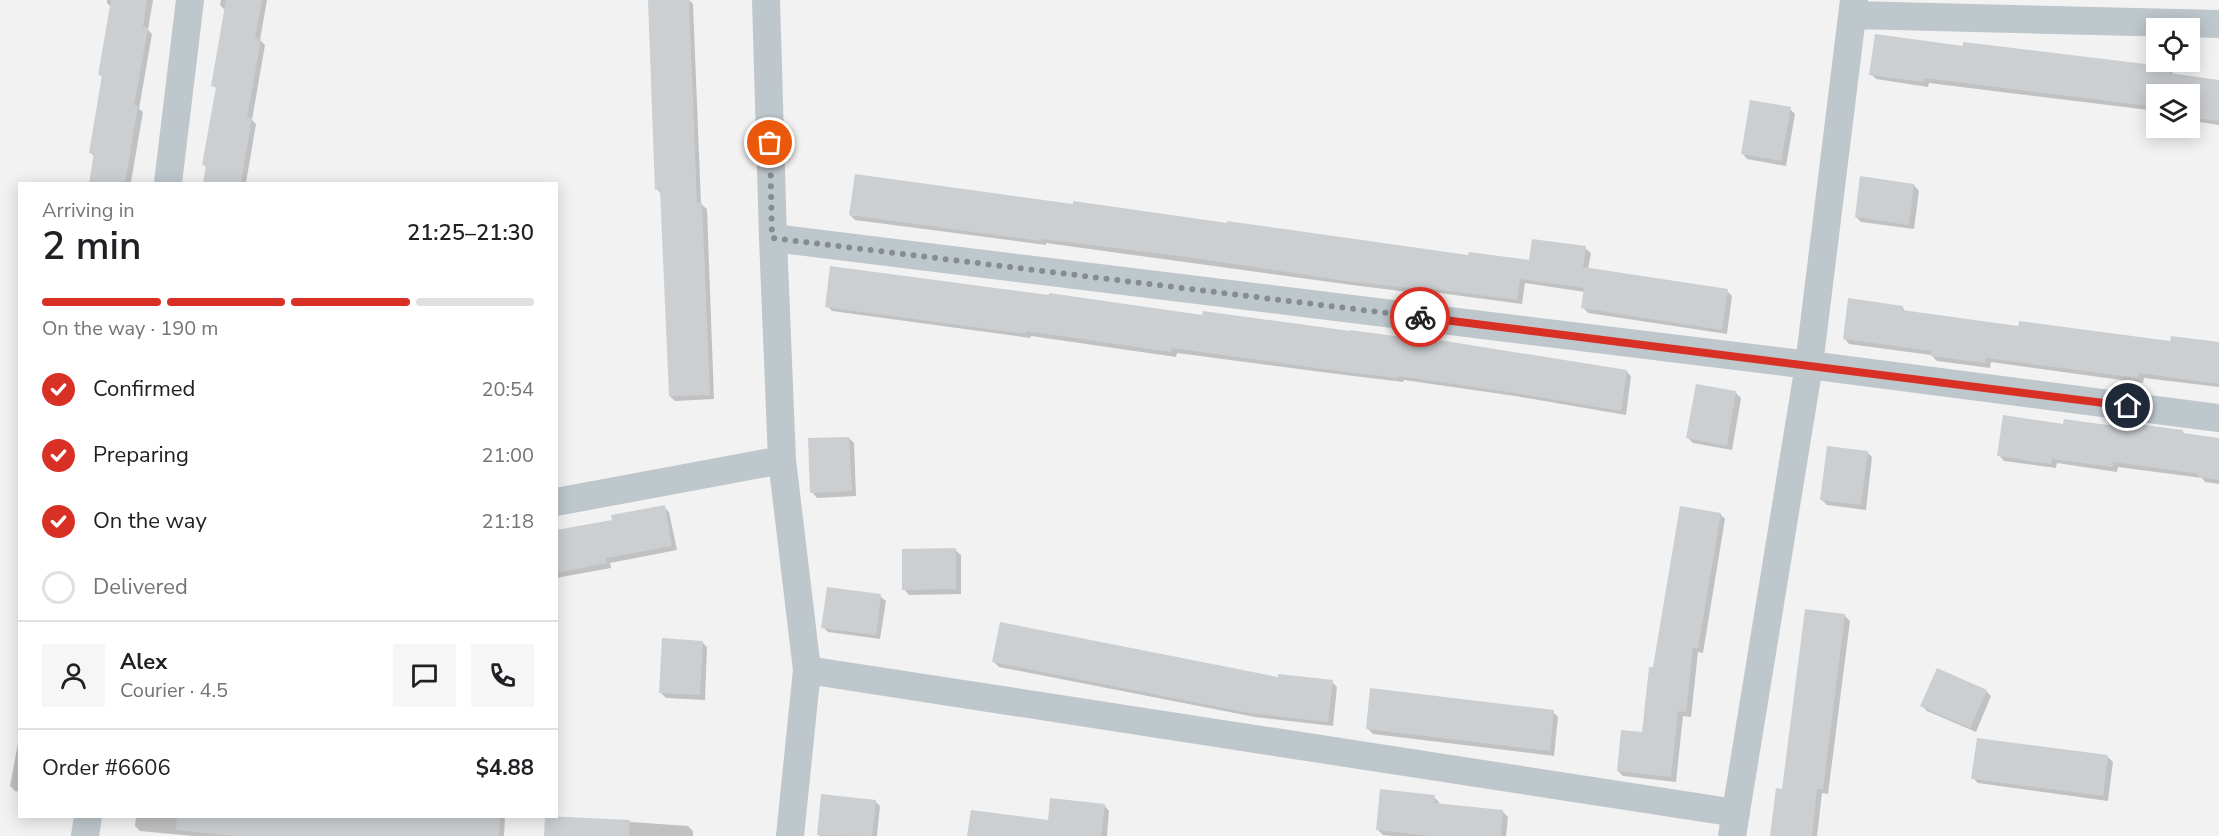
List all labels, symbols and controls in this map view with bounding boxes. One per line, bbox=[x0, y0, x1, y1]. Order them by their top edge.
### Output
map controls bbox=[2146, 18, 2200, 138]
button: locate bbox=[2146, 18, 2200, 72]
button: layers bbox=[2146, 84, 2200, 138]
pin bbox=[744, 117, 795, 168]
icon: bag bbox=[753, 126, 786, 159]
text: Arriving in bbox=[42, 197, 135, 224]
text: 21:25–21:30 bbox=[407, 218, 534, 248]
text: 2 min bbox=[42, 220, 141, 273]
courier bbox=[1390, 287, 1450, 347]
icon: bike bbox=[1404, 301, 1437, 334]
text: On the way · 190 m bbox=[42, 315, 218, 342]
icon: check bbox=[42, 373, 75, 406]
text: Confirmed bbox=[93, 374, 195, 404]
text: 20:54 bbox=[481, 376, 534, 403]
pin bbox=[2102, 380, 2153, 431]
icon: home bbox=[2111, 389, 2144, 422]
icon: check bbox=[42, 439, 75, 472]
text: Preparing bbox=[93, 440, 189, 470]
text: 21:00 bbox=[481, 442, 534, 469]
icon: check bbox=[42, 505, 75, 538]
text: On the way bbox=[93, 506, 207, 536]
text: 21:18 bbox=[481, 508, 534, 535]
text: Delivered bbox=[93, 572, 188, 602]
button: person bbox=[42, 644, 105, 707]
button: chat bbox=[393, 644, 456, 707]
button: phone bbox=[471, 644, 534, 707]
text: Alex bbox=[120, 647, 167, 677]
text: Courier · 4.5 bbox=[120, 677, 228, 704]
text: Order #6606 bbox=[42, 753, 171, 783]
text: $4.88 bbox=[476, 753, 534, 783]

